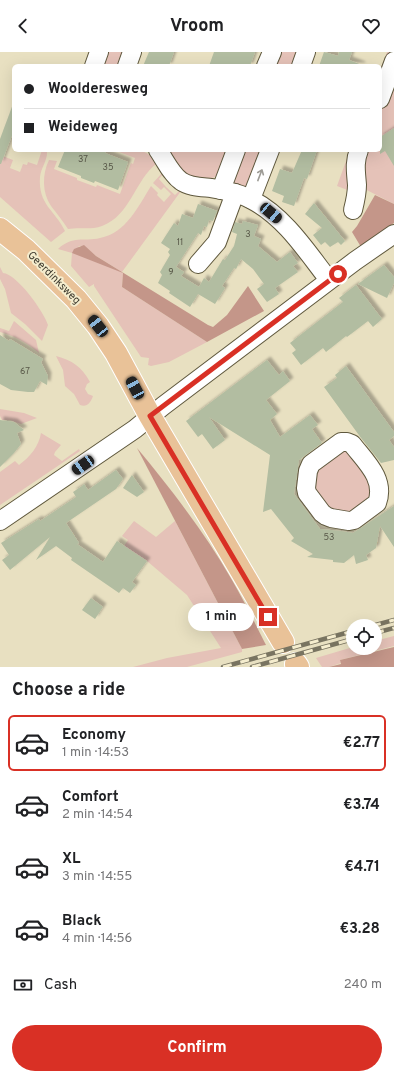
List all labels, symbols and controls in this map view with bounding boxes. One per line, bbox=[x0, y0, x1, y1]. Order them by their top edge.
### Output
icon: back bbox=[12, 15, 34, 37]
text: Vroom bbox=[170, 15, 224, 38]
icon: heart bbox=[360, 15, 382, 37]
text: Woolderesweg bbox=[48, 80, 148, 99]
text: Weideweg bbox=[48, 118, 118, 137]
house number: 37 bbox=[78, 154, 88, 165]
house number: 35 bbox=[102, 162, 114, 173]
one-way arrow bbox=[257, 169, 265, 181]
car bbox=[258, 201, 284, 225]
house number: 3 bbox=[245, 229, 251, 240]
house number: 11 bbox=[177, 237, 183, 248]
street label: Geerdinksweg bbox=[24, 248, 84, 308]
route start bbox=[329, 265, 347, 283]
house number: 9 bbox=[168, 267, 174, 278]
car bbox=[86, 313, 110, 339]
house number: 67 bbox=[20, 366, 30, 377]
car bbox=[124, 375, 146, 401]
car bbox=[70, 453, 96, 477]
house number: 53 bbox=[323, 532, 335, 543]
callout: 1 min bbox=[188, 603, 254, 631]
route end bbox=[259, 608, 277, 626]
text: 1 min bbox=[205, 609, 237, 625]
map controls bbox=[346, 619, 382, 655]
button: locate bbox=[346, 619, 382, 655]
text: Choose a ride bbox=[12, 679, 125, 702]
icon: car bbox=[14, 725, 50, 761]
text: Economy bbox=[62, 726, 126, 745]
text: €2.77 bbox=[343, 734, 380, 753]
text: 1 min · 14:53 bbox=[62, 745, 129, 761]
icon: car bbox=[14, 787, 50, 823]
text: Comfort bbox=[62, 788, 119, 807]
text: €3.74 bbox=[343, 796, 380, 815]
text: 2 min · 14:54 bbox=[62, 807, 133, 823]
icon: car bbox=[14, 849, 50, 885]
text: XL bbox=[62, 850, 80, 869]
text: €4.71 bbox=[344, 858, 380, 877]
text: 3 min · 14:55 bbox=[62, 869, 132, 885]
icon: car bbox=[14, 911, 50, 947]
text: Black bbox=[62, 912, 102, 931]
text: €3.28 bbox=[340, 920, 380, 939]
text: 4 min · 14:56 bbox=[62, 931, 132, 947]
icon: cash bbox=[12, 974, 34, 996]
text: Cash bbox=[44, 976, 77, 995]
text: 240 m bbox=[344, 977, 382, 993]
button: Confirm bbox=[12, 1025, 382, 1071]

